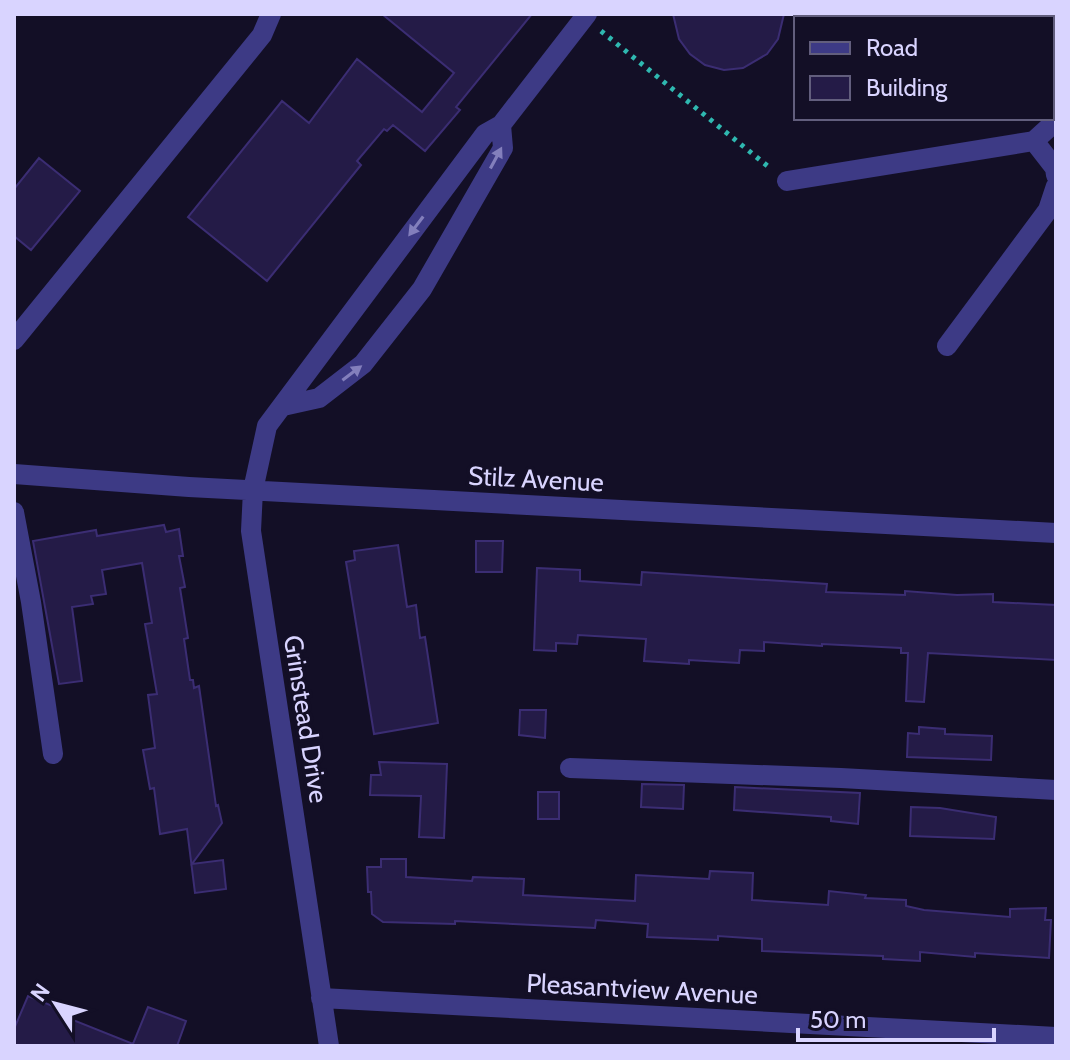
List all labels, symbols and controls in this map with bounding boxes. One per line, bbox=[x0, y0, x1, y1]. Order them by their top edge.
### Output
legend bbox=[794, 16, 1054, 120]
text: Road bbox=[866, 33, 918, 62]
text: Building bbox=[866, 73, 948, 102]
one-way arrow bbox=[490, 147, 503, 170]
one-way arrow bbox=[409, 216, 424, 237]
one-way arrow bbox=[342, 365, 362, 381]
street label: Stilz Avenue bbox=[467, 459, 605, 499]
street label: Grinstead Drive bbox=[277, 633, 335, 805]
north arrow bbox=[16, 964, 96, 1044]
street label: Pleasantview Avenue bbox=[526, 967, 758, 1011]
text: N bbox=[25, 978, 56, 1007]
scale bar bbox=[798, 992, 994, 1042]
text: 50 m bbox=[810, 1005, 866, 1034]

